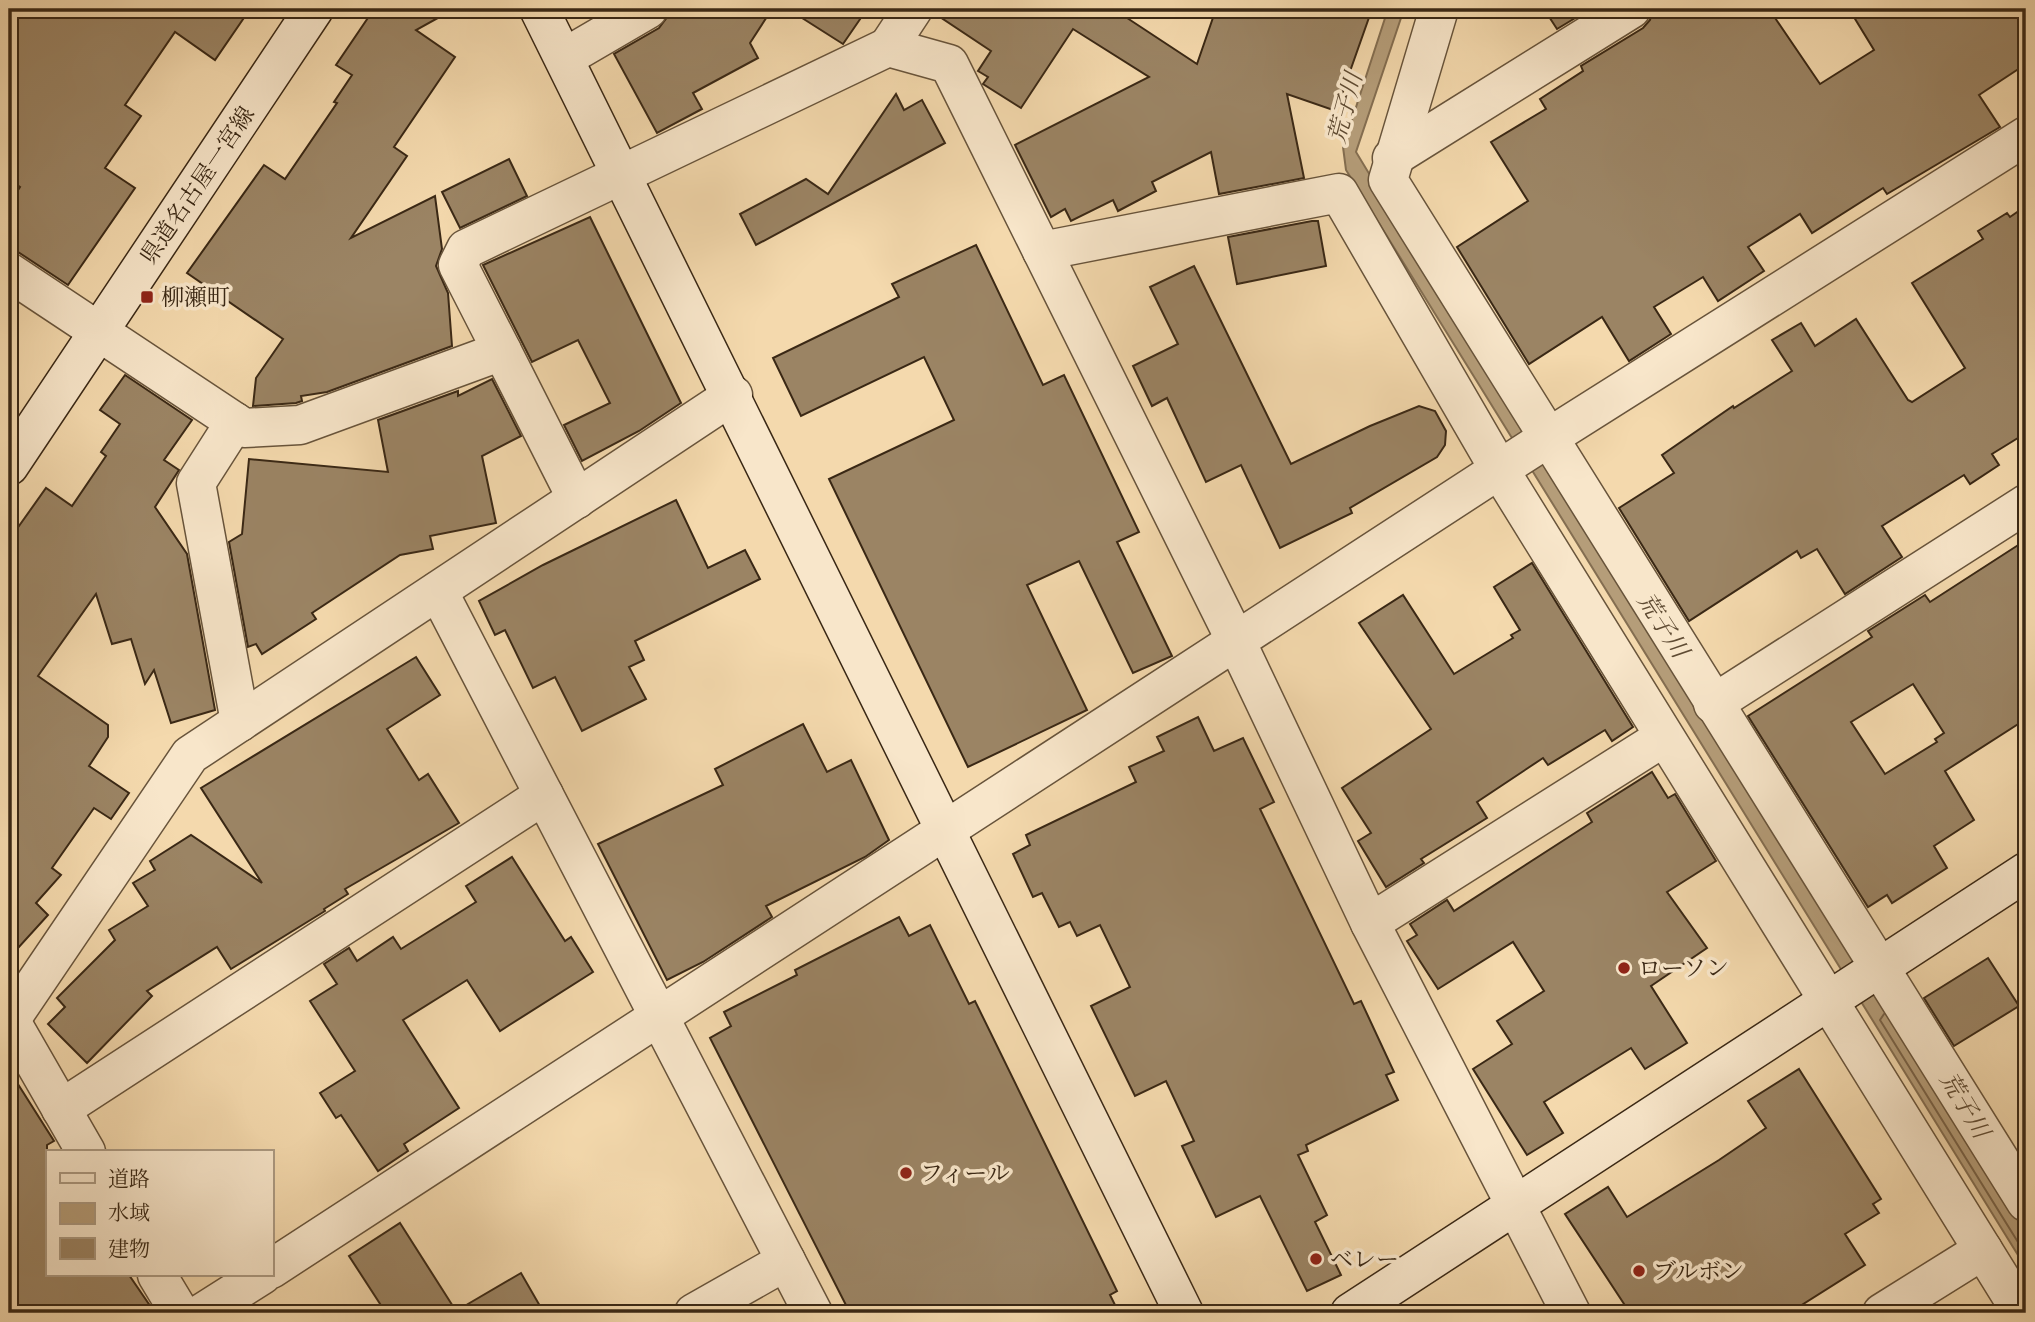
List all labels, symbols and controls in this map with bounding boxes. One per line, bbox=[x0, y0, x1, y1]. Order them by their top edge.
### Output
water label: 荒子川 bbox=[1321, 66, 1371, 147]
street label: 県道名古屋一宮線 bbox=[134, 101, 261, 270]
place label: 柳瀬町 bbox=[161, 283, 230, 312]
marker: 柳瀬町 bbox=[139, 289, 155, 305]
water label: 荒子川 bbox=[1630, 587, 1697, 666]
place label: ローソン bbox=[1638, 954, 1729, 983]
marker: ローソン bbox=[1616, 960, 1632, 976]
water label: 荒子川 bbox=[1933, 1066, 1998, 1147]
legend bbox=[46, 1150, 273, 1276]
place label: フィール bbox=[920, 1159, 1010, 1188]
marker: フィール bbox=[898, 1165, 914, 1181]
text: 道路 bbox=[108, 1166, 150, 1193]
text: 水域 bbox=[108, 1200, 150, 1227]
text: 建物 bbox=[108, 1236, 150, 1263]
place label: ベレー bbox=[1330, 1245, 1399, 1274]
marker: ベレー bbox=[1308, 1251, 1324, 1267]
place label: ブルボン bbox=[1653, 1257, 1744, 1286]
marker: ブルボン bbox=[1631, 1263, 1647, 1279]

